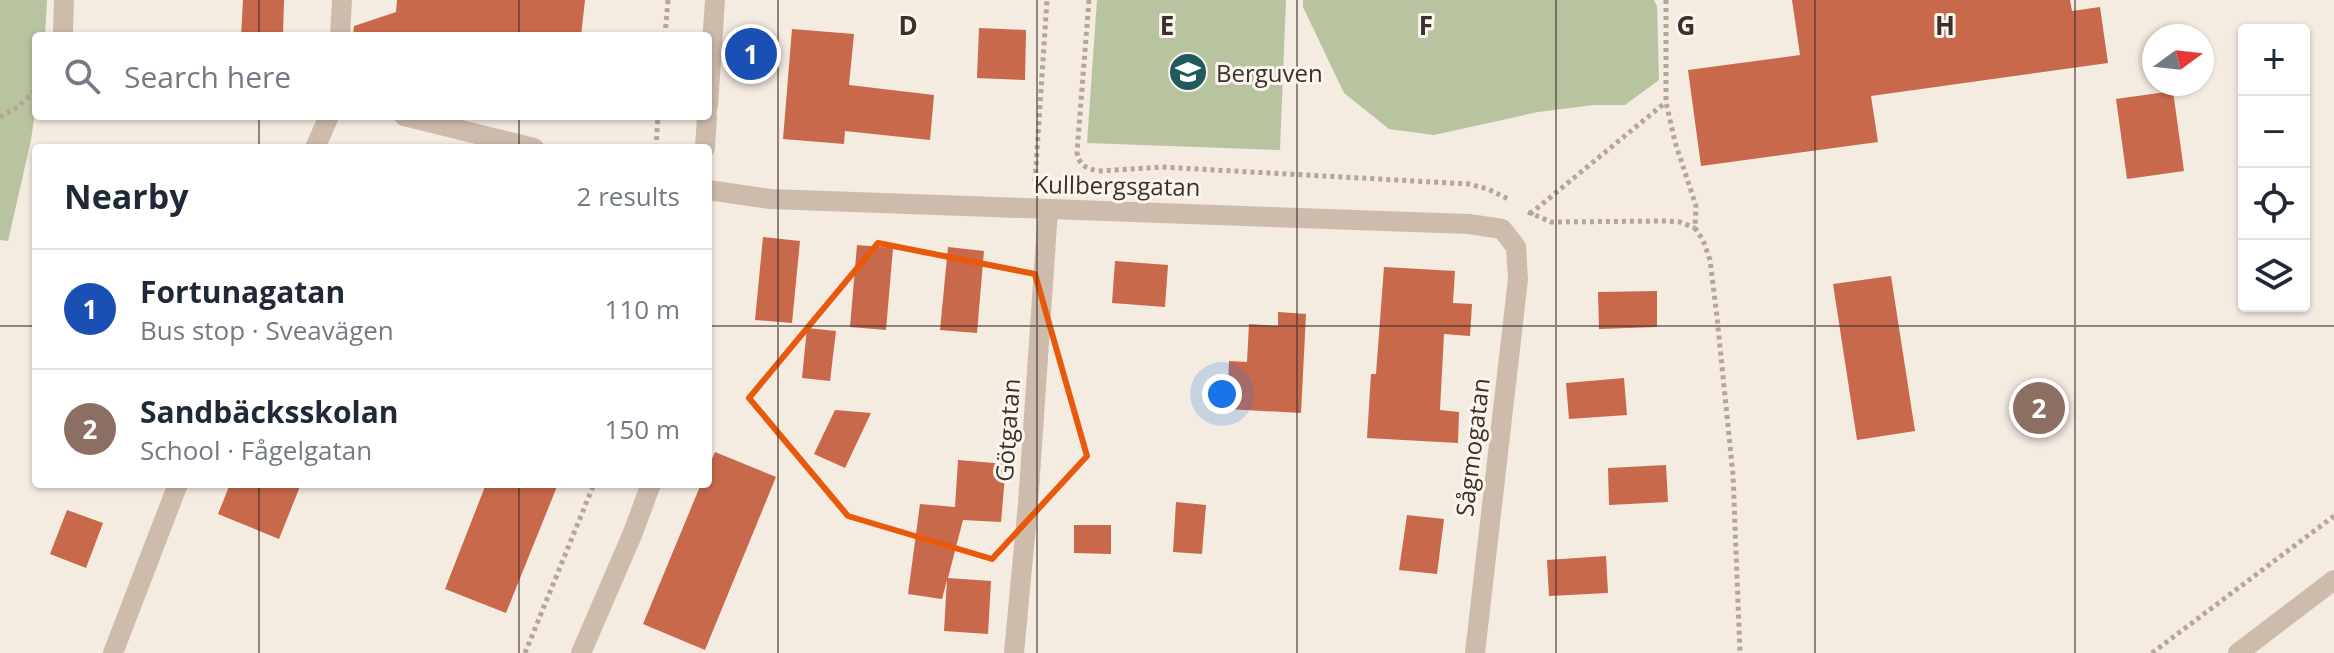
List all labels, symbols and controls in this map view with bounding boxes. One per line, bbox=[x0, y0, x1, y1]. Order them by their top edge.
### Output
text: D bbox=[898, 7, 918, 43]
text: E bbox=[1160, 7, 1174, 43]
text: F bbox=[1419, 7, 1433, 43]
text: G bbox=[1677, 7, 1695, 43]
text: H bbox=[1935, 7, 1955, 43]
pin: 1 bbox=[725, 24, 777, 84]
north arrow bbox=[2142, 24, 2214, 96]
map controls bbox=[2238, 24, 2310, 312]
button: + bbox=[2238, 24, 2310, 96]
search box bbox=[32, 32, 712, 120]
school or university icon: Berguven bbox=[1167, 51, 1209, 93]
icon: search bbox=[60, 54, 104, 98]
text: Search here bbox=[124, 56, 291, 97]
place label: Berguven bbox=[1216, 56, 1323, 89]
button: − bbox=[2238, 96, 2310, 168]
street label: Kullbergsgatan bbox=[1033, 167, 1201, 203]
button: locate bbox=[2238, 168, 2310, 240]
text: Nearby bbox=[64, 173, 189, 219]
text: 2 results bbox=[577, 178, 680, 214]
button: layers bbox=[2238, 240, 2310, 312]
text: Fortunagatan bbox=[140, 271, 345, 312]
text: 1 bbox=[83, 291, 97, 327]
text: 110 m bbox=[605, 291, 680, 327]
text: Bus stop · Sveavägen bbox=[140, 312, 394, 348]
your location bbox=[1202, 374, 1242, 414]
street label: Sågmogatan bbox=[1447, 376, 1497, 518]
street label: Götgatan bbox=[987, 377, 1027, 483]
pin: 2 bbox=[2013, 378, 2065, 438]
text: Sandbäcksskolan bbox=[140, 391, 398, 432]
text: 2 bbox=[83, 411, 97, 447]
text: 150 m bbox=[605, 411, 680, 447]
text: School · Fågelgatan bbox=[140, 432, 372, 468]

